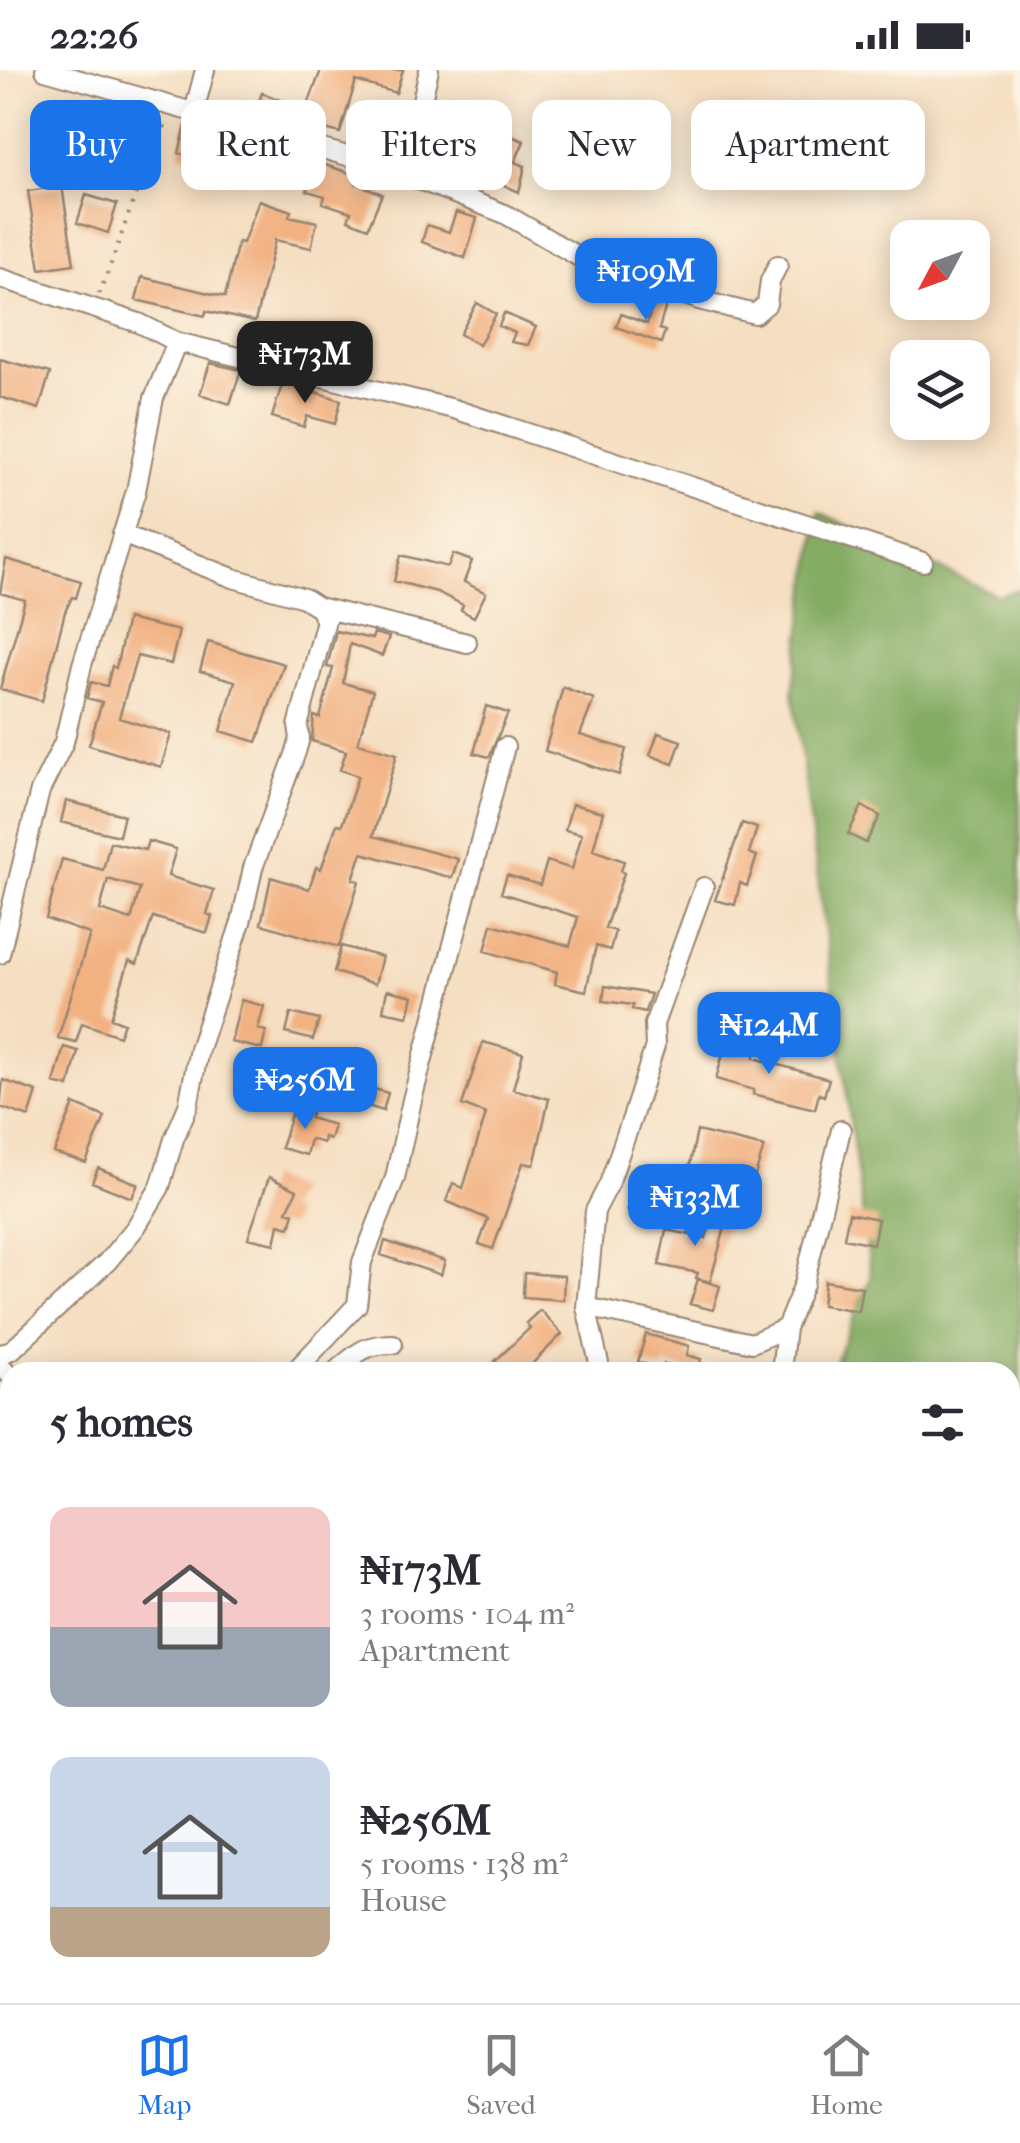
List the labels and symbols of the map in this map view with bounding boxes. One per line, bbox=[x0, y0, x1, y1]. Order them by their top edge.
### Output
north arrow bbox=[890, 220, 990, 320]
pin: ₦109M bbox=[576, 238, 716, 323]
pin: ₦173M bbox=[235, 321, 375, 406]
pin: ₦124M bbox=[699, 992, 839, 1077]
pin: ₦256M bbox=[235, 1047, 375, 1132]
pin: ₦133M bbox=[625, 1164, 765, 1249]

